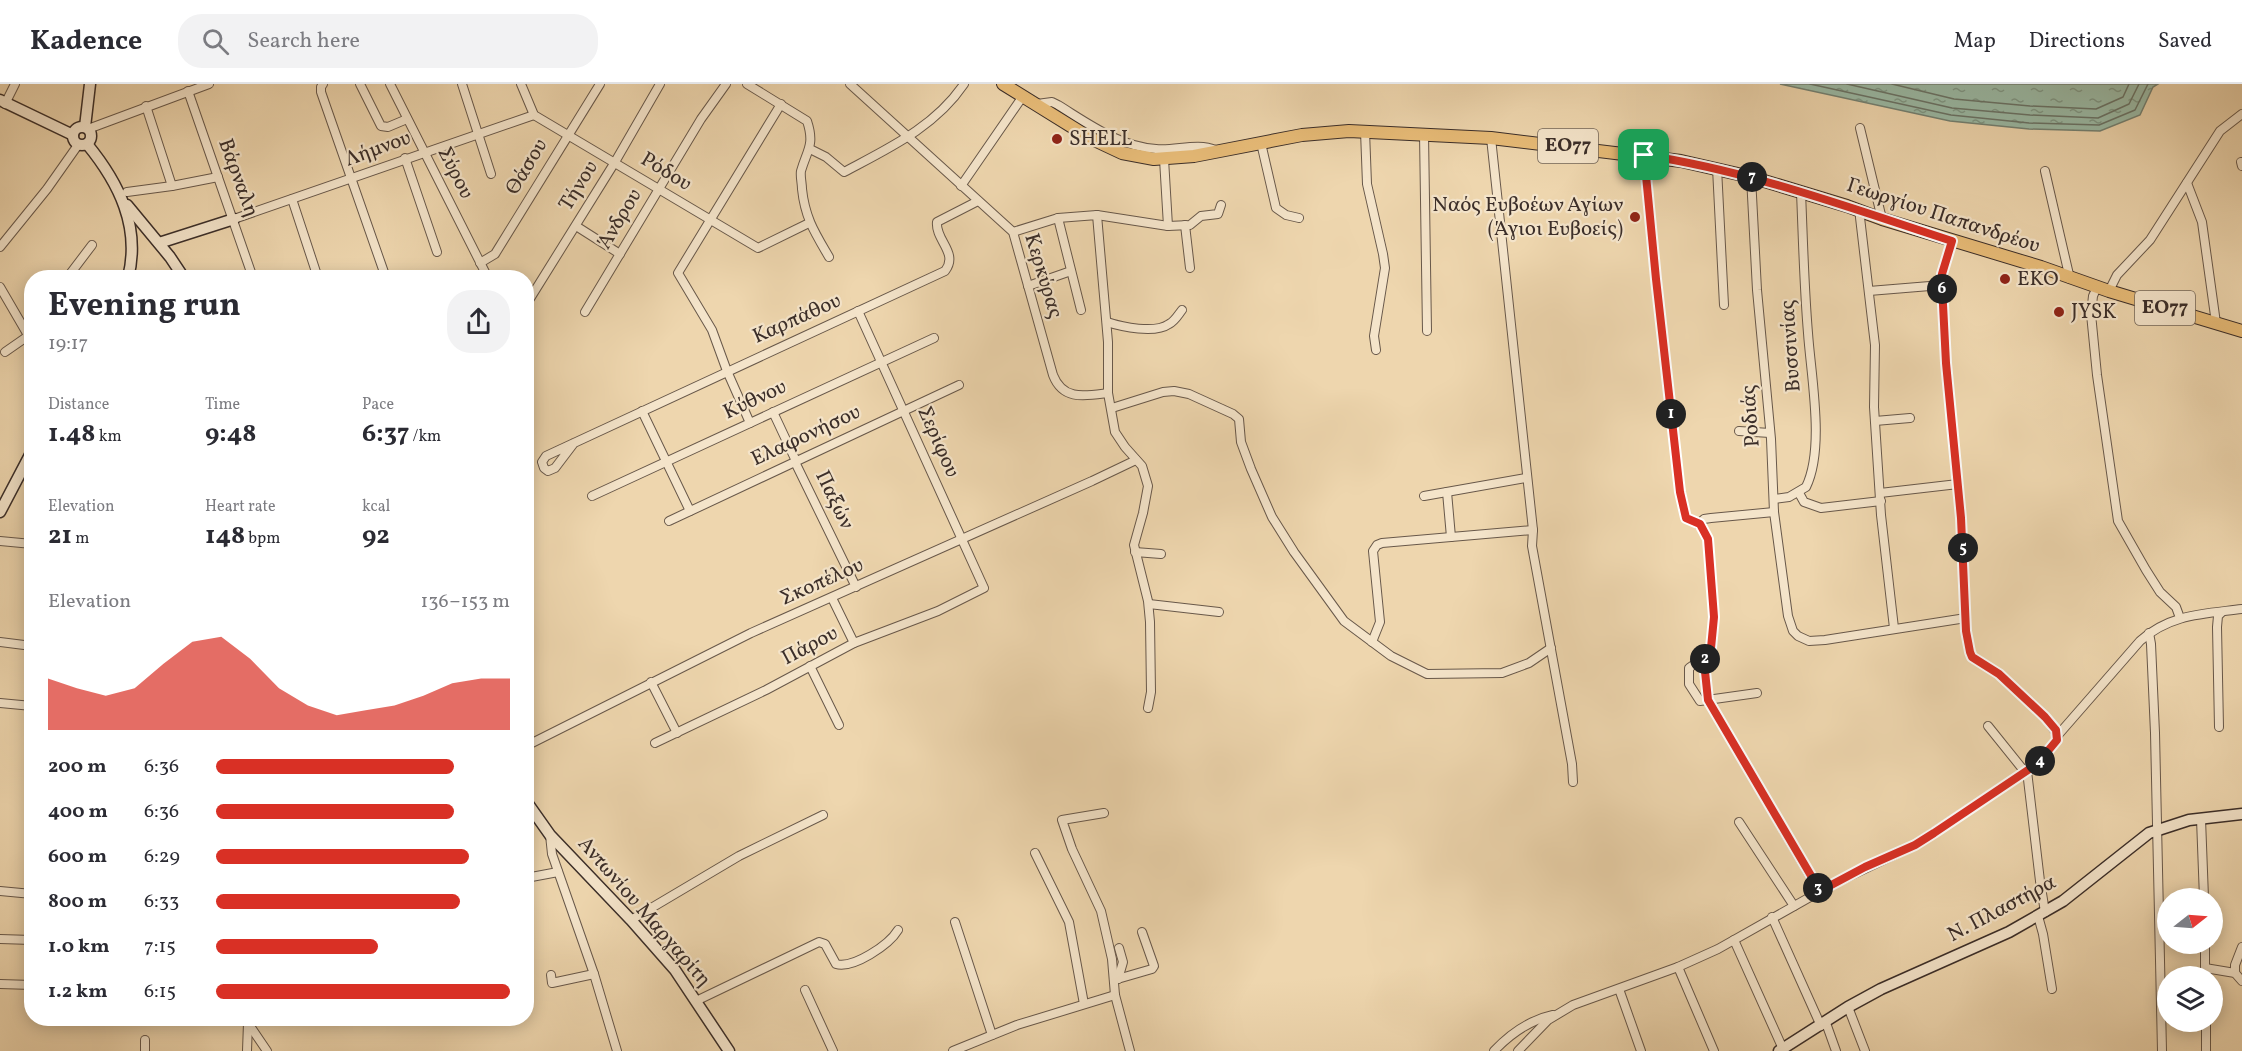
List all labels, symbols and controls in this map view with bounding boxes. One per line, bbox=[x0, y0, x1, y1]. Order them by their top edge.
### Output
search box bbox=[178, 14, 598, 68]
text: Kadence bbox=[30, 22, 142, 61]
icon: search bbox=[199, 25, 232, 58]
text: Search here bbox=[247, 26, 360, 57]
text: Map bbox=[1954, 27, 1996, 56]
text: Directions bbox=[2029, 27, 2125, 56]
text: Saved bbox=[2158, 27, 2212, 56]
street label: Λήμνου bbox=[341, 124, 415, 174]
place label: SHELL bbox=[1069, 125, 1133, 154]
road number: ΕΟ77 bbox=[1538, 129, 1598, 163]
pin bbox=[1618, 129, 1669, 180]
marker: SHELL bbox=[1050, 132, 1064, 146]
street label: Θάσου bbox=[499, 133, 555, 201]
street label: Βάρναλη bbox=[210, 135, 266, 221]
icon: arrive bbox=[1627, 138, 1660, 171]
street label: Σύρου bbox=[430, 142, 480, 204]
street label: Ρόδου bbox=[635, 145, 697, 199]
street label: Τήνου bbox=[552, 155, 606, 217]
pin: 7 bbox=[1737, 162, 1767, 192]
text: 7 bbox=[1748, 166, 1756, 188]
street label: Γεωργίου Παπανδρέου bbox=[1843, 171, 2043, 261]
street label: Άνδρου bbox=[591, 183, 649, 255]
place label: Ναός Ευβοέων Αγίων (Άγιοι Ευβοείς) bbox=[1432, 191, 1623, 244]
marker: Ναός Ευβοέων Αγίων (Άγιοι Ευβοείς) bbox=[1628, 210, 1642, 224]
street label: Κερκύρας bbox=[1016, 230, 1070, 322]
place label: ΕΚΟ bbox=[2017, 265, 2059, 294]
marker: ΕΚΟ bbox=[1998, 272, 2012, 286]
pin: 6 bbox=[1927, 274, 1957, 304]
text: 6 bbox=[1938, 278, 1946, 300]
text: Evening run bbox=[48, 284, 241, 330]
street label: Καρπάθου bbox=[748, 287, 846, 351]
button: share bbox=[447, 290, 510, 353]
road number: ΕΟ77 bbox=[2135, 291, 2195, 325]
place label: JYSK bbox=[2071, 298, 2117, 327]
street label: Βυσσινίας bbox=[1773, 299, 1809, 393]
marker: JYSK bbox=[2052, 305, 2066, 319]
text: 19:17 bbox=[48, 330, 88, 358]
street label: Κύθνου bbox=[719, 373, 791, 427]
street label: Ροδιάς bbox=[1734, 384, 1768, 448]
text: Distance bbox=[48, 394, 109, 416]
text: Time bbox=[205, 394, 240, 416]
text: Pace bbox=[362, 394, 394, 416]
street label: Ελαφονήσου bbox=[746, 398, 866, 474]
pin: 1 bbox=[1656, 399, 1686, 429]
street label: Σερίφου bbox=[910, 402, 966, 482]
text: 1 bbox=[1668, 403, 1674, 425]
text: 1.48 bbox=[48, 416, 96, 452]
text: 9:48 bbox=[205, 416, 256, 452]
text: 6:37 bbox=[362, 416, 409, 452]
text: km bbox=[96, 426, 122, 448]
text: /km bbox=[409, 426, 441, 448]
street label: Παξών bbox=[807, 466, 861, 534]
text: Elevation bbox=[48, 496, 115, 518]
text: Heart rate bbox=[205, 496, 276, 518]
text: kcal bbox=[362, 496, 390, 518]
text: 21 bbox=[48, 518, 72, 554]
text: 148 bbox=[205, 518, 245, 554]
text: 92 bbox=[362, 518, 390, 554]
text: m bbox=[72, 528, 89, 550]
text: bpm bbox=[245, 528, 280, 550]
pin: 5 bbox=[1948, 533, 1978, 563]
text: 5 bbox=[1959, 537, 1967, 559]
street label: Σκοπέλου bbox=[776, 551, 868, 613]
text: Elevation bbox=[48, 588, 131, 616]
text: 136–153 m bbox=[421, 588, 510, 616]
street label: Πάρου bbox=[777, 619, 843, 673]
pin: 2 bbox=[1690, 644, 1720, 674]
text: 2 bbox=[1701, 648, 1709, 670]
pin: 4 bbox=[2025, 746, 2055, 776]
text: 4 bbox=[2035, 750, 2045, 772]
text: 200 m bbox=[48, 753, 106, 781]
text: 6:36 bbox=[144, 753, 179, 781]
text: 400 m bbox=[48, 798, 108, 826]
text: 6:36 bbox=[144, 798, 179, 826]
street label: Αντωνίου Μαργαρίτη bbox=[570, 831, 718, 993]
text: 600 m bbox=[48, 843, 107, 871]
text: 6:29 bbox=[144, 843, 180, 871]
street label: Ν. Πλαστήρα bbox=[1943, 868, 2062, 950]
pin: 3 bbox=[1803, 873, 1833, 903]
text: 3 bbox=[1814, 877, 1822, 899]
text: 800 m bbox=[48, 888, 107, 916]
text: 6:33 bbox=[144, 888, 179, 916]
north arrow bbox=[2157, 888, 2223, 954]
map controls bbox=[2157, 888, 2223, 1032]
text: 1.0 km bbox=[48, 933, 110, 961]
text: 7:15 bbox=[144, 933, 176, 961]
button: layers bbox=[2157, 966, 2223, 1032]
text: 1.2 km bbox=[48, 978, 108, 1006]
text: 6:15 bbox=[144, 978, 176, 1006]

